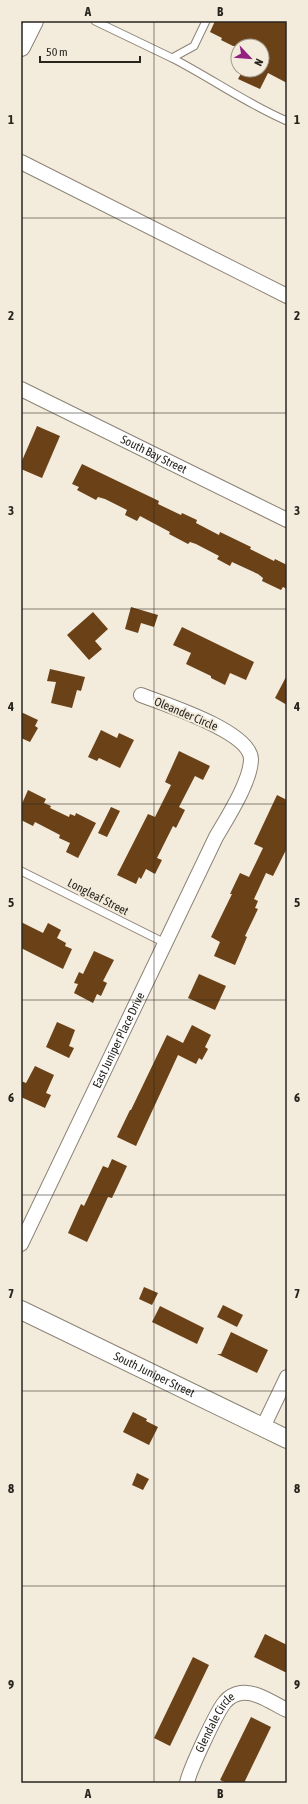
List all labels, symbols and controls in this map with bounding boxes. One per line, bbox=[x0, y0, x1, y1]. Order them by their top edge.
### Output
text: A bbox=[84, 4, 92, 19]
text: B bbox=[217, 4, 224, 19]
scale bar bbox=[40, 38, 140, 64]
north arrow bbox=[230, 38, 270, 78]
text: 50 m bbox=[46, 45, 68, 59]
text: N bbox=[252, 57, 266, 68]
text: 1 bbox=[8, 112, 14, 127]
text: 1 bbox=[294, 112, 300, 127]
text: 2 bbox=[8, 308, 14, 323]
text: 2 bbox=[294, 308, 300, 323]
street label: South Bay Street bbox=[119, 432, 190, 477]
text: 3 bbox=[8, 503, 14, 518]
text: 3 bbox=[294, 503, 300, 518]
street label: Oleander Circle bbox=[152, 694, 220, 734]
text: 4 bbox=[7, 699, 14, 714]
text: 4 bbox=[293, 699, 300, 714]
street label: Longleaf Street bbox=[65, 876, 131, 919]
text: 5 bbox=[8, 895, 14, 910]
text: 5 bbox=[294, 895, 300, 910]
street label: East Juniper Place Drive bbox=[90, 990, 147, 1090]
text: 6 bbox=[8, 1090, 14, 1105]
text: 6 bbox=[294, 1090, 300, 1105]
text: 7 bbox=[8, 1286, 14, 1301]
text: 7 bbox=[294, 1286, 300, 1301]
street label: South Juniper Street bbox=[111, 1349, 197, 1400]
text: 8 bbox=[8, 1481, 14, 1496]
text: 8 bbox=[294, 1481, 300, 1496]
text: 9 bbox=[8, 1677, 14, 1692]
text: 9 bbox=[294, 1677, 300, 1692]
street label: Glendale Circle bbox=[193, 1689, 237, 1755]
text: A bbox=[84, 1786, 92, 1801]
text: B bbox=[217, 1786, 224, 1801]

